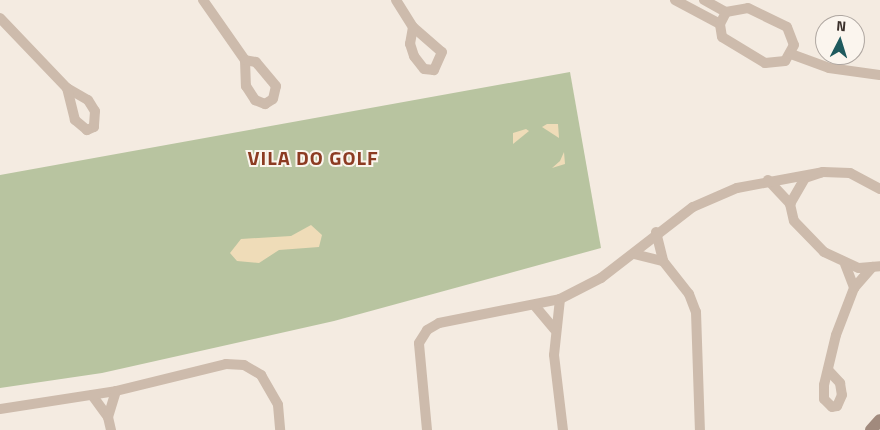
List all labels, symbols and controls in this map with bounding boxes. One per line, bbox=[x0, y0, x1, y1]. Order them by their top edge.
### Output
north arrow bbox=[815, 15, 865, 65]
text: N bbox=[836, 15, 847, 36]
district label: VILA DO GOLF bbox=[246, 145, 380, 169]

